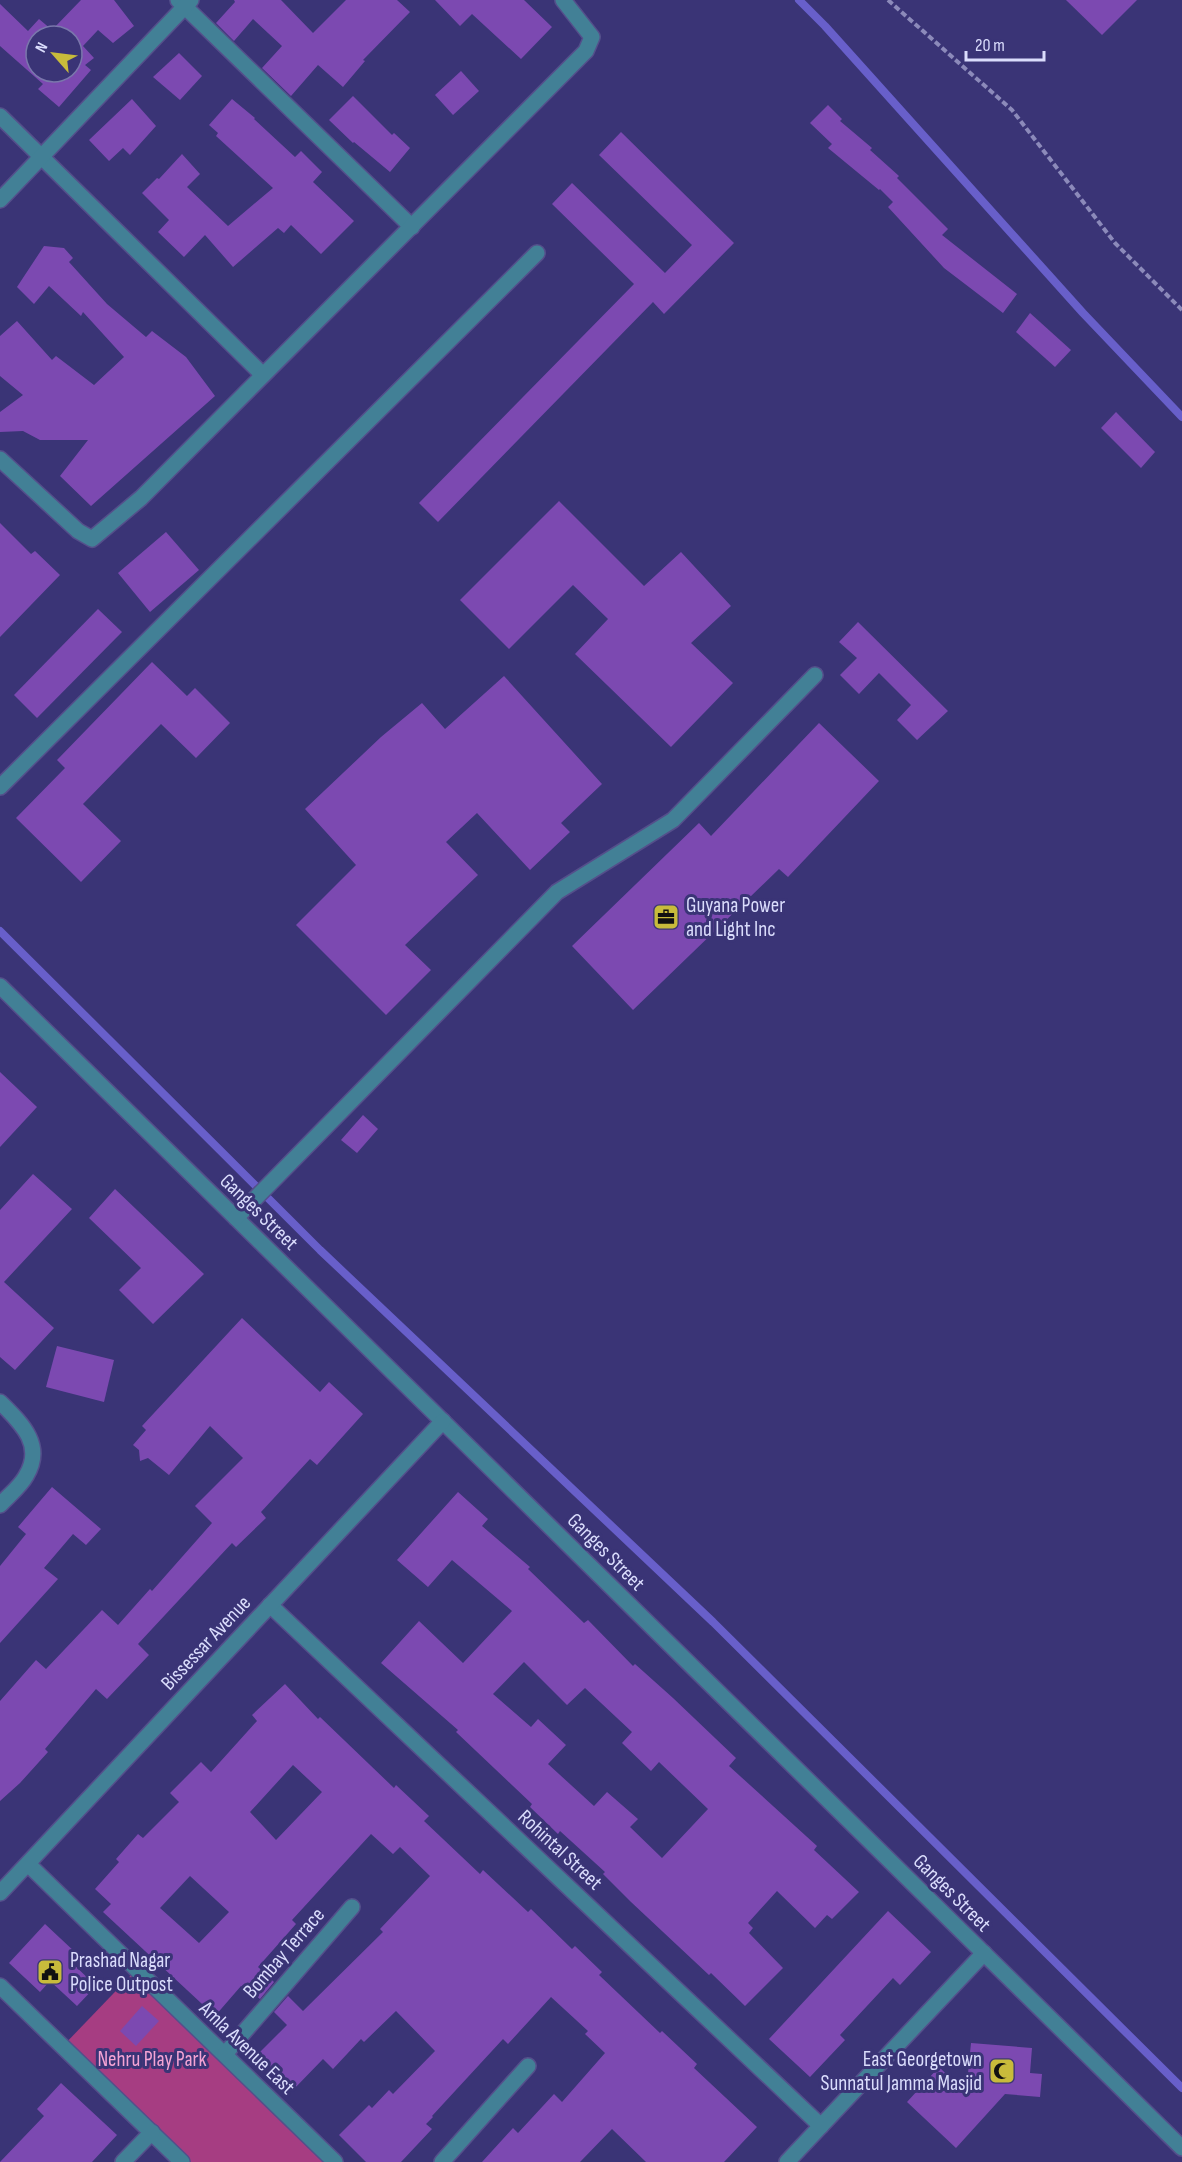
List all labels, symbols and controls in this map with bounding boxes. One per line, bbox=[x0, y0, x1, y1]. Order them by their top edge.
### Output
north arrow bbox=[24, 24, 84, 84]
scale bar bbox=[966, 24, 1044, 62]
text: 20 m bbox=[975, 35, 1005, 56]
text: N bbox=[32, 39, 52, 56]
place label: Guyana Power and Light Inc bbox=[686, 893, 785, 942]
office icon: Guyana Power and Light Inc bbox=[651, 902, 681, 932]
street label: Ganges Street bbox=[215, 1168, 303, 1256]
street label: Ganges Street bbox=[562, 1508, 650, 1596]
street label: Bissessar Avenue bbox=[156, 1591, 256, 1695]
street label: Rohintal Street bbox=[513, 1805, 607, 1895]
street label: Ganges Street bbox=[908, 1849, 996, 1937]
street label: Bombay Terrace bbox=[238, 1903, 330, 2003]
place label: Prashad Nagar Police Outpost bbox=[70, 1948, 173, 1997]
public building icon: Prashad Nagar Police Outpost bbox=[35, 1957, 65, 1987]
street label: Amla Avenue East bbox=[193, 1996, 300, 2100]
park label: Nehru Play Park bbox=[97, 2047, 207, 2072]
place label: East Georgetown Sunnatul Jamma Masjid bbox=[820, 2047, 982, 2096]
mosque icon: East Georgetown Sunnatul Jamma Masjid bbox=[987, 2056, 1017, 2086]

